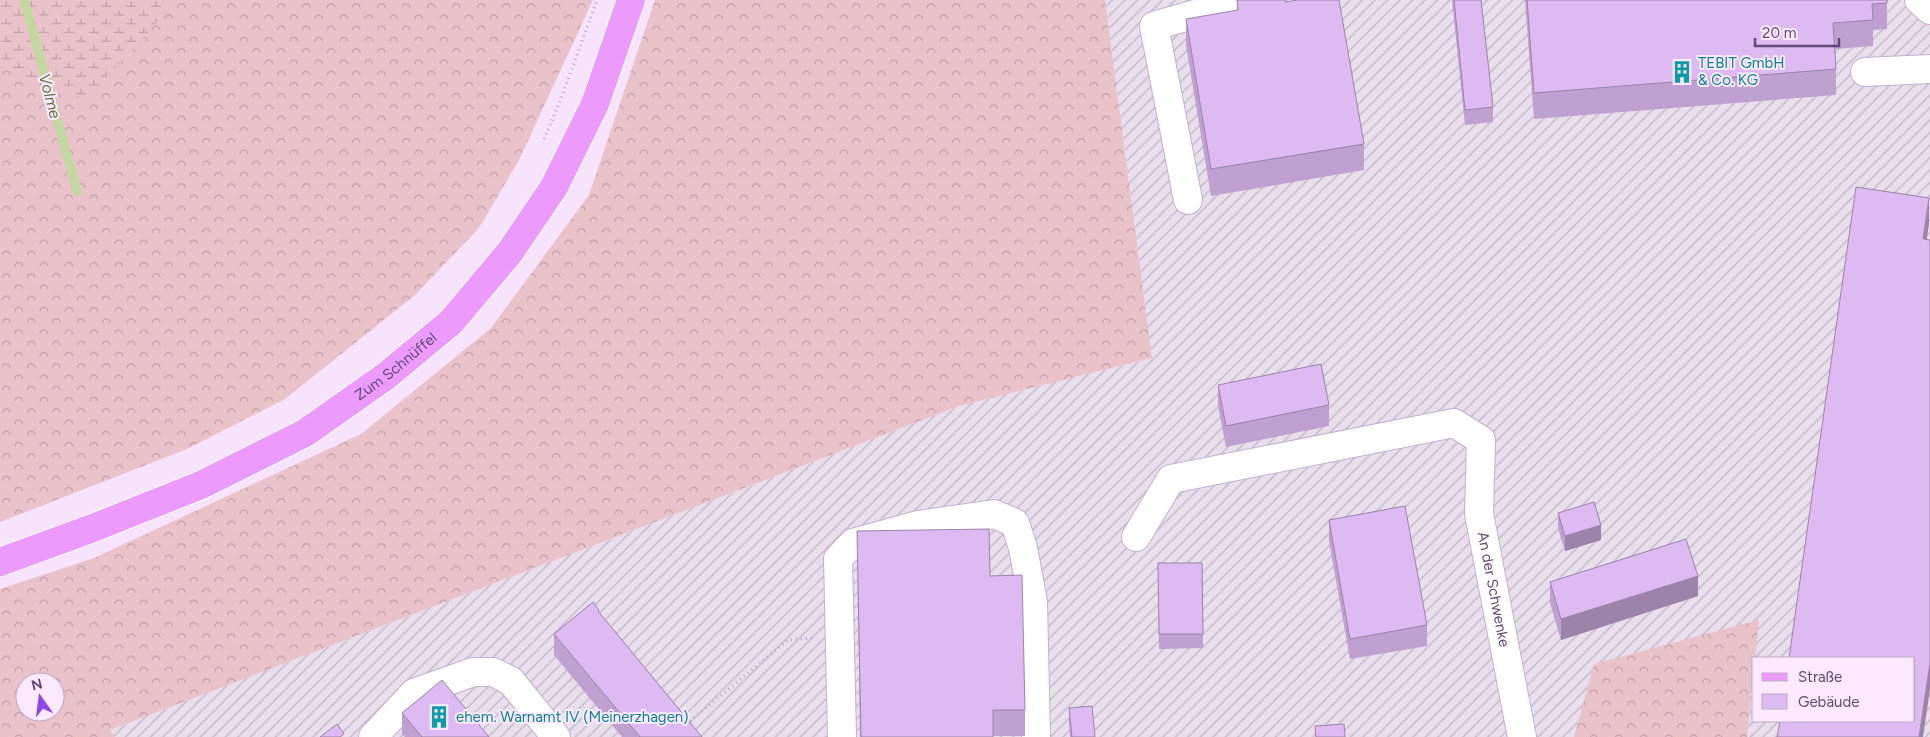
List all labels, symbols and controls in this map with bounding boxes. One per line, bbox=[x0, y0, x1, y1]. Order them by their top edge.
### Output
scale bar bbox=[1755, 15, 1839, 47]
text: 20 m bbox=[1762, 24, 1796, 42]
place label: TEBIT GmbH & Co. KG bbox=[1698, 54, 1785, 89]
building icon: TEBIT GmbH & Co. KG bbox=[1669, 59, 1695, 85]
water label: Volme bbox=[35, 71, 65, 121]
street label: Zum Schnüffel bbox=[351, 329, 440, 404]
street label: An der Schwenke bbox=[1474, 530, 1513, 649]
legend bbox=[1752, 657, 1915, 722]
text: Straße bbox=[1798, 668, 1842, 686]
north arrow bbox=[15, 672, 65, 722]
text: N bbox=[30, 675, 44, 694]
text: Gebäude bbox=[1798, 693, 1859, 711]
building icon: ehem. Warnamt IV (Meinerzhagen) bbox=[426, 704, 452, 730]
place label: ehem. Warnamt IV (Meinerzhagen) bbox=[456, 708, 688, 726]

